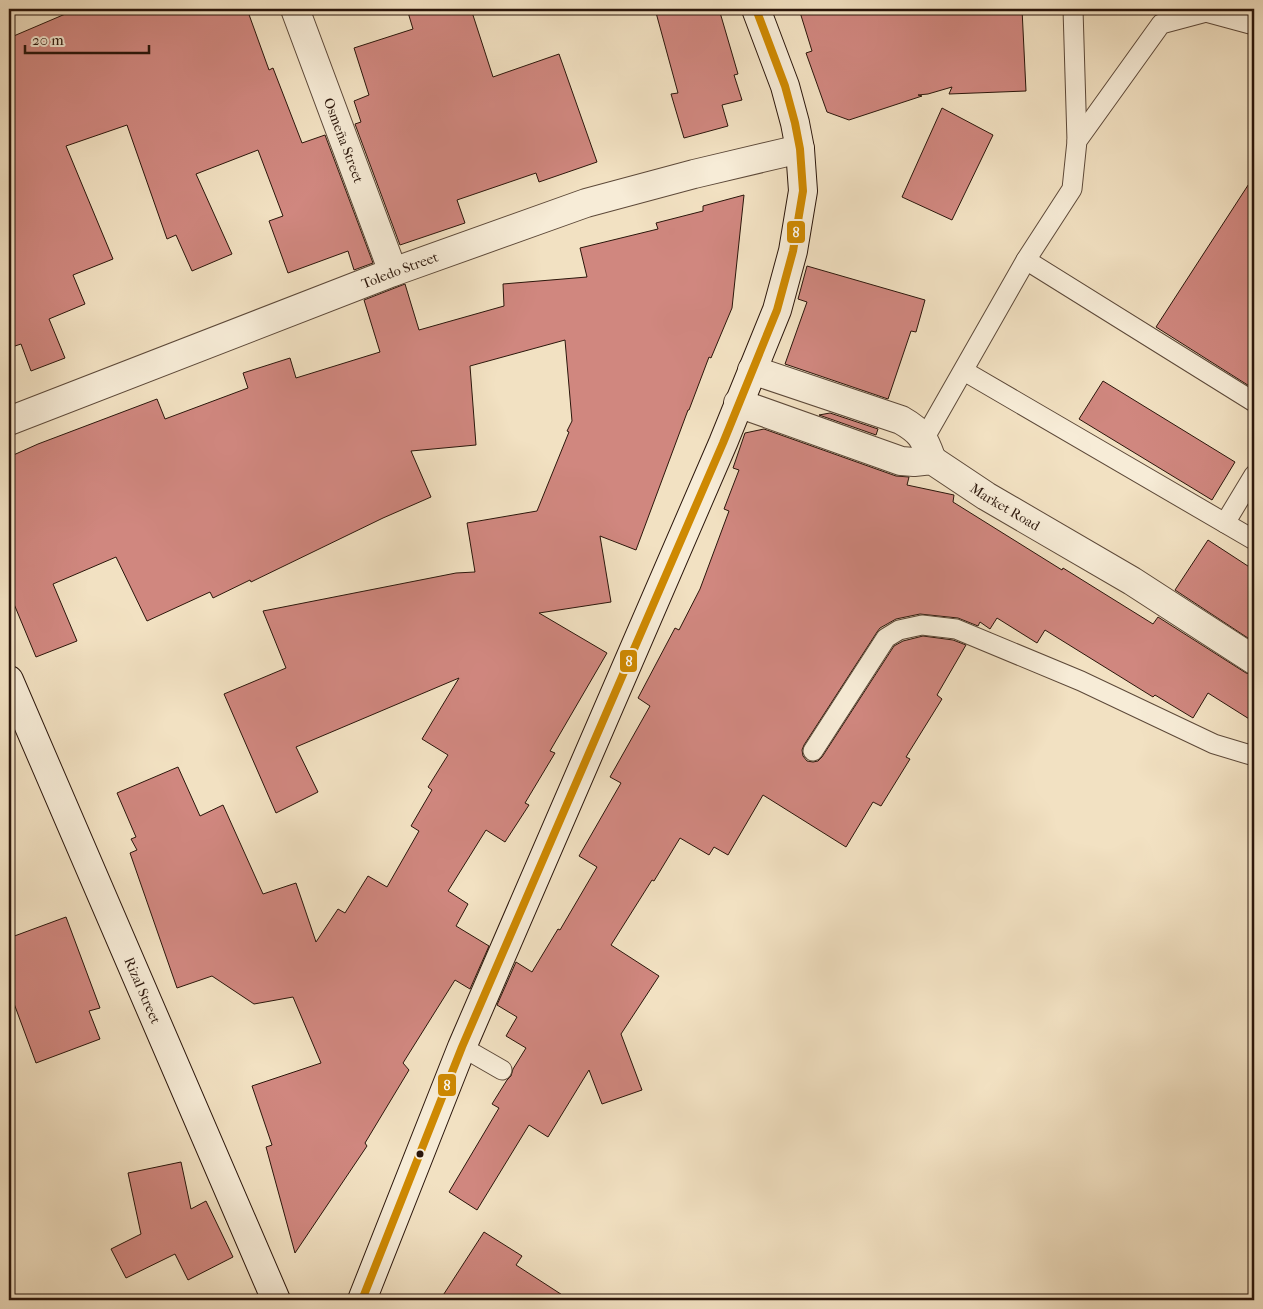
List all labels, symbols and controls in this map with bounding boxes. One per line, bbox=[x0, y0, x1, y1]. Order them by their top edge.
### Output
scale bar bbox=[25, 22, 149, 54]
text: 20 m bbox=[32, 31, 64, 49]
street label: Osmeña Street bbox=[320, 95, 367, 185]
line badge: 8 bbox=[786, 220, 806, 244]
text: 8 bbox=[792, 224, 800, 241]
street label: Toledo Street bbox=[359, 249, 441, 292]
street label: Market Road bbox=[967, 480, 1043, 535]
line badge: 8 bbox=[619, 649, 638, 673]
text: 8 bbox=[625, 653, 633, 670]
street label: Rizal Street bbox=[120, 955, 164, 1027]
line badge: 8 bbox=[437, 1073, 457, 1097]
text: 8 bbox=[443, 1077, 451, 1094]
unlabelled marker bbox=[415, 1149, 425, 1159]

